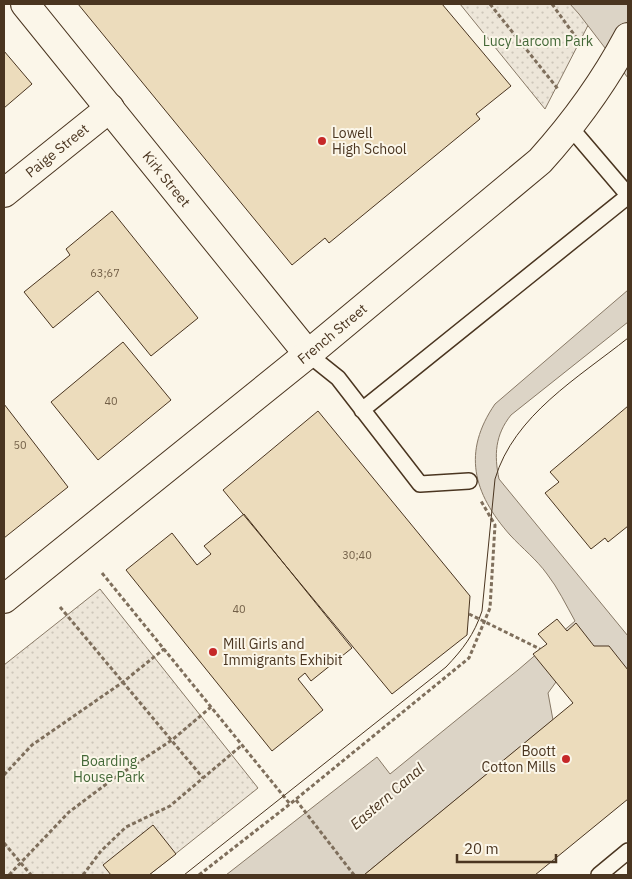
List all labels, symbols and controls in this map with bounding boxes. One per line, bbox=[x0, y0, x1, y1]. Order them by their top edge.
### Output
park label: Lucy Larcom Park bbox=[483, 32, 594, 50]
street label: Paige Street bbox=[22, 120, 92, 181]
place label: Lowell High School bbox=[332, 124, 407, 158]
marker: Lowell High School bbox=[316, 135, 328, 147]
street label: Kirk Street bbox=[139, 147, 194, 211]
house number: 63;67 bbox=[90, 266, 120, 280]
street label: French Street bbox=[294, 300, 371, 368]
house number: 40 bbox=[104, 394, 118, 408]
house number: 50 bbox=[13, 438, 27, 452]
house number: 30;40 bbox=[342, 548, 372, 562]
house number: 40 bbox=[232, 602, 246, 616]
place label: Mill Girls and Immigrants Exhibit bbox=[223, 635, 343, 669]
marker: Mill Girls and Immigrants Exhibit bbox=[207, 646, 219, 658]
place label: Boott Cotton Mills bbox=[481, 742, 556, 776]
park label: Boarding House Park bbox=[73, 752, 146, 786]
marker: Boott Cotton Mills bbox=[560, 753, 572, 765]
water label: Eastern Canal bbox=[346, 758, 428, 834]
scale bar bbox=[457, 832, 556, 864]
text: 20 m bbox=[464, 839, 499, 858]

